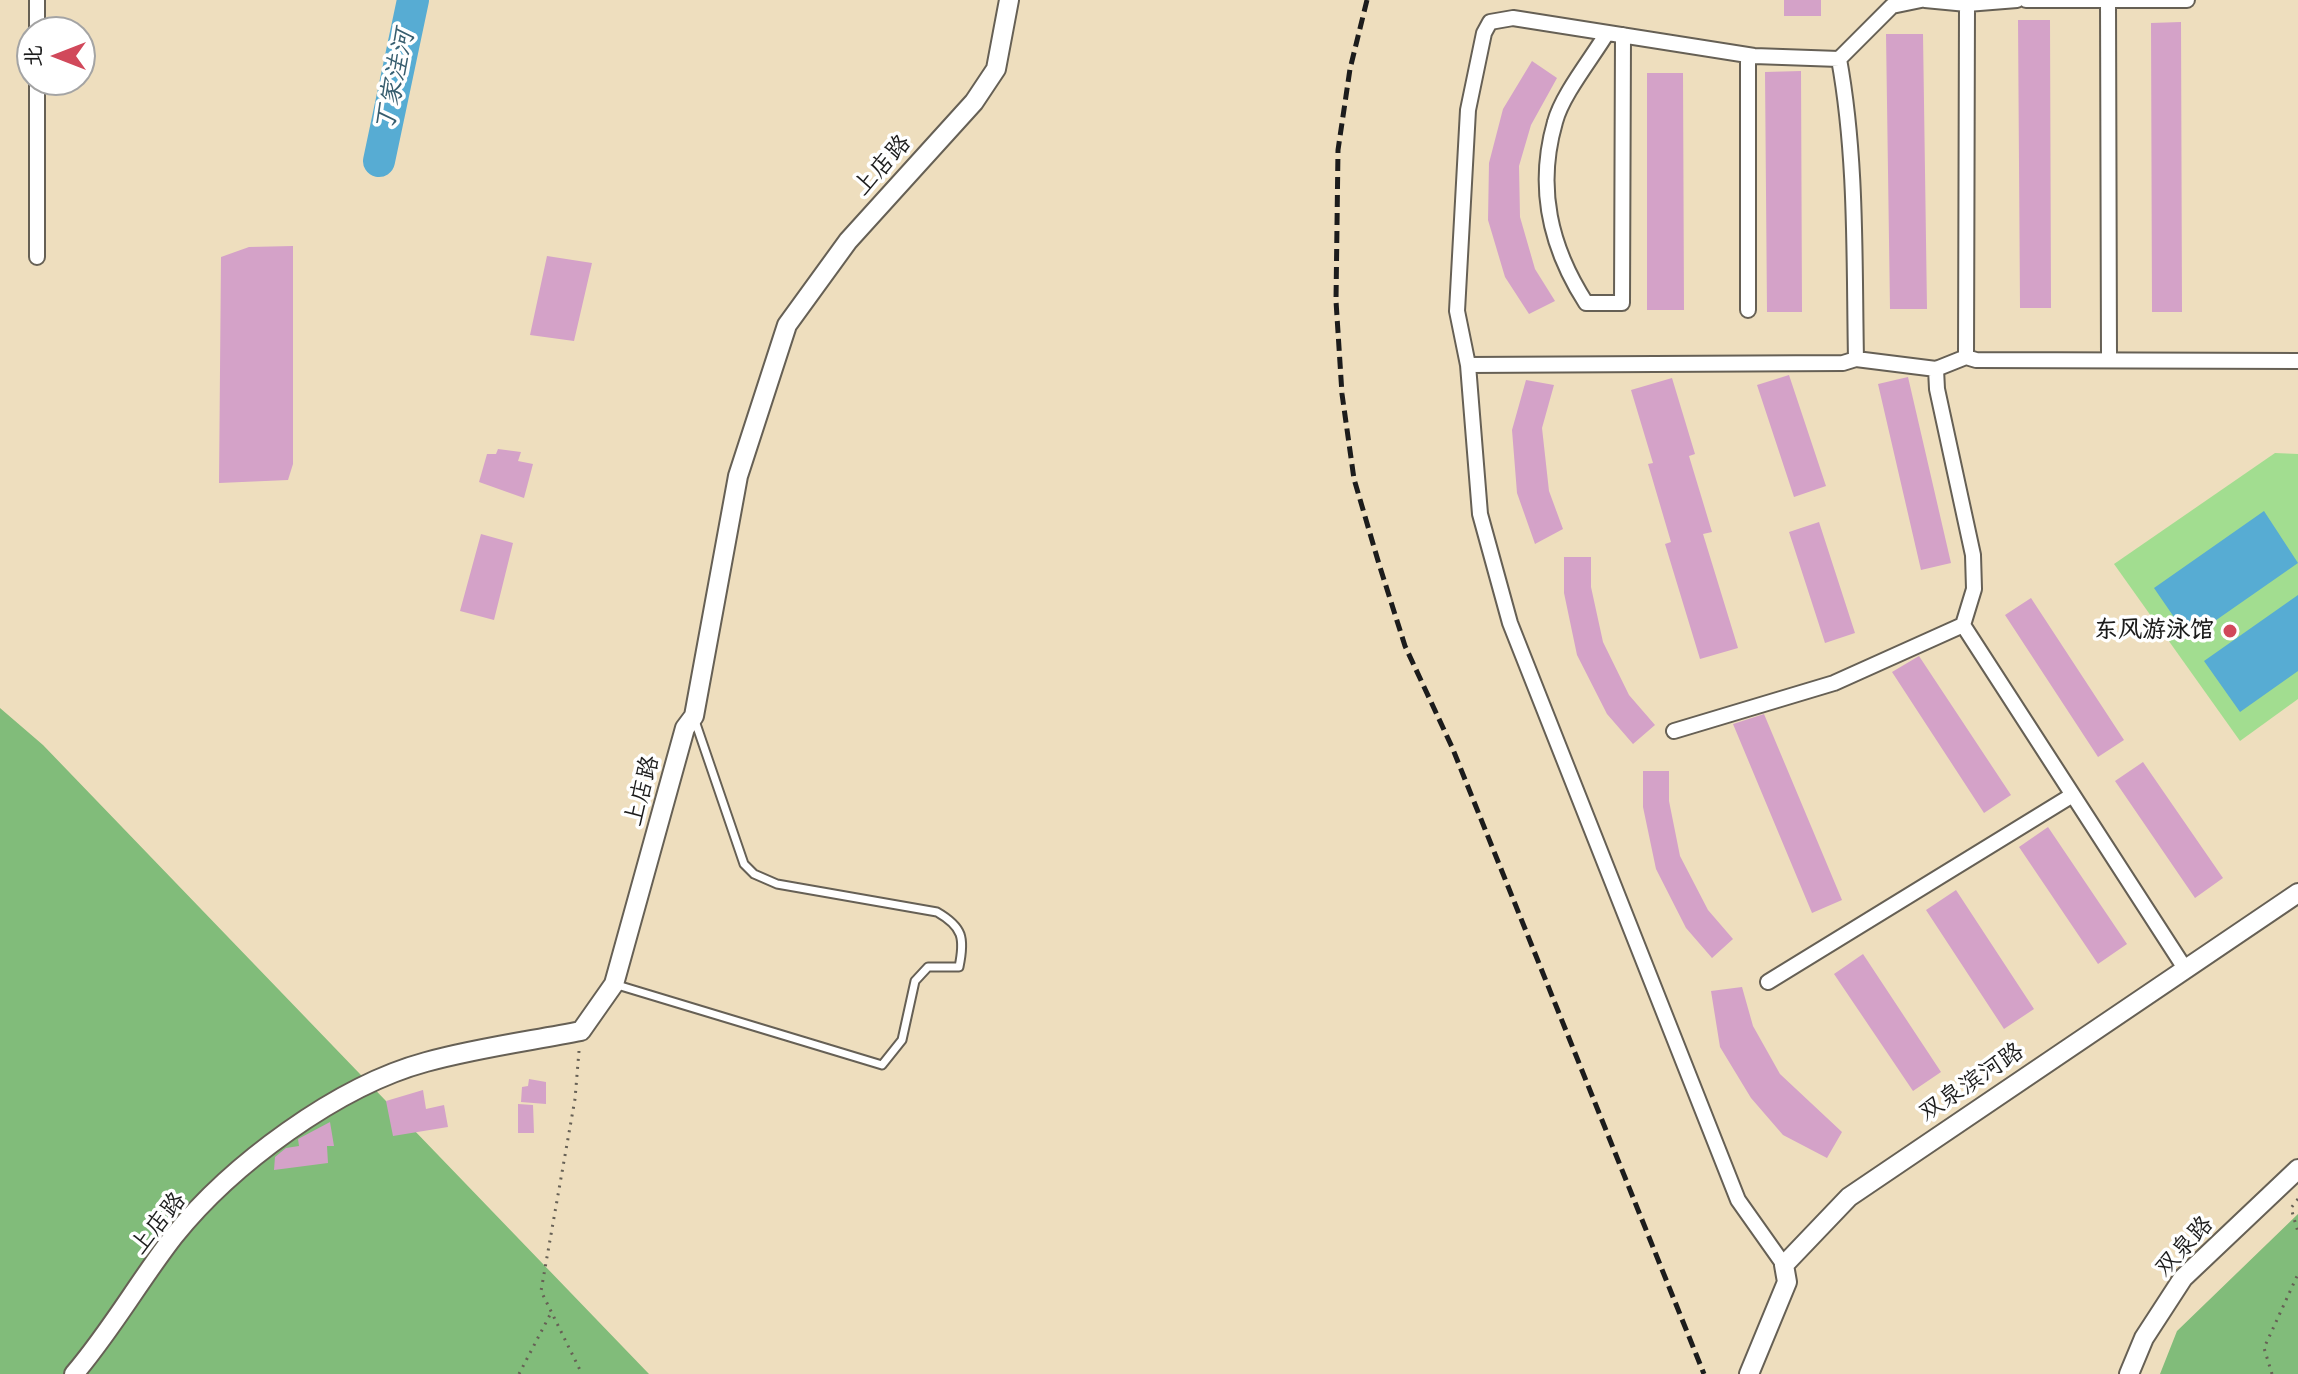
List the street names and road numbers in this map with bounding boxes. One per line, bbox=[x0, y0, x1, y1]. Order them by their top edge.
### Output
street label: 上店路 bbox=[848, 130, 918, 202]
street label: 上店路 bbox=[620, 752, 666, 830]
street label: 双泉滨河路 bbox=[1914, 1038, 2030, 1128]
street label: 上店路 bbox=[125, 1187, 193, 1261]
street label: 双泉路 bbox=[2150, 1211, 2220, 1283]

